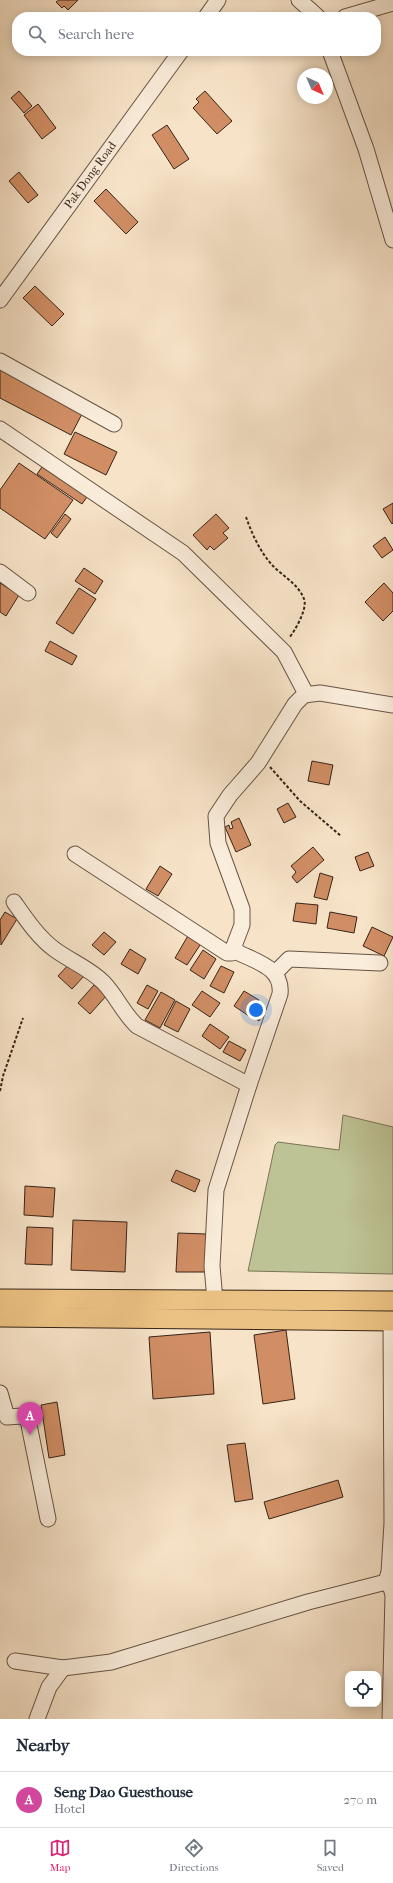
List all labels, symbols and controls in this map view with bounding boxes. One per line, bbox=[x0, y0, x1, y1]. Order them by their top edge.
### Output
search box bbox=[12, 12, 381, 56]
icon: search bbox=[26, 23, 48, 45]
text: Search here bbox=[58, 25, 134, 43]
north arrow bbox=[297, 68, 333, 104]
street label: Pak Dong Road bbox=[61, 138, 119, 211]
your location bbox=[246, 1000, 266, 1020]
pin: A bbox=[17, 1402, 43, 1435]
map controls bbox=[345, 1671, 381, 1707]
button: locate bbox=[345, 1671, 381, 1707]
text: Nearby bbox=[16, 1735, 70, 1755]
text: Seng Dao Guesthouse bbox=[54, 1783, 193, 1801]
text: A bbox=[25, 1792, 33, 1807]
text: 270 m bbox=[343, 1792, 377, 1807]
text: Hotel bbox=[54, 1801, 85, 1816]
tab: Map bbox=[49, 1837, 71, 1874]
tab: Directions bbox=[169, 1837, 219, 1874]
tab: Saved bbox=[317, 1837, 344, 1874]

